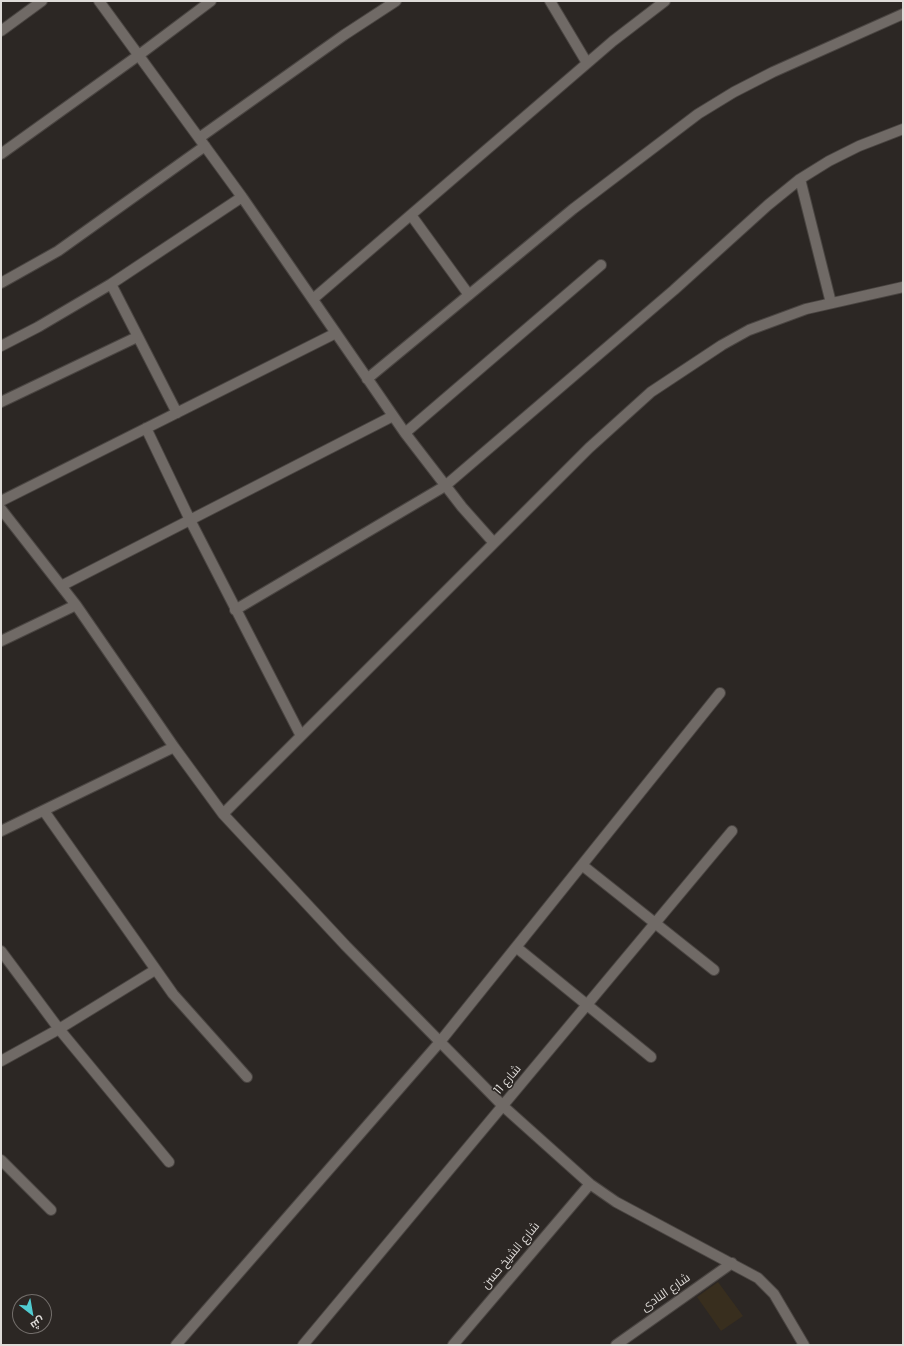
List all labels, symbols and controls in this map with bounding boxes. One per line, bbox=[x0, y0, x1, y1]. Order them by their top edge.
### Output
street label: شارع 11 bbox=[492, 1062, 524, 1098]
street label: شارع الشيخ حسن bbox=[479, 1220, 543, 1292]
street label: شارع النادى bbox=[639, 1271, 693, 1315]
north arrow bbox=[12, 1294, 52, 1334]
text: ش bbox=[27, 1313, 48, 1334]

